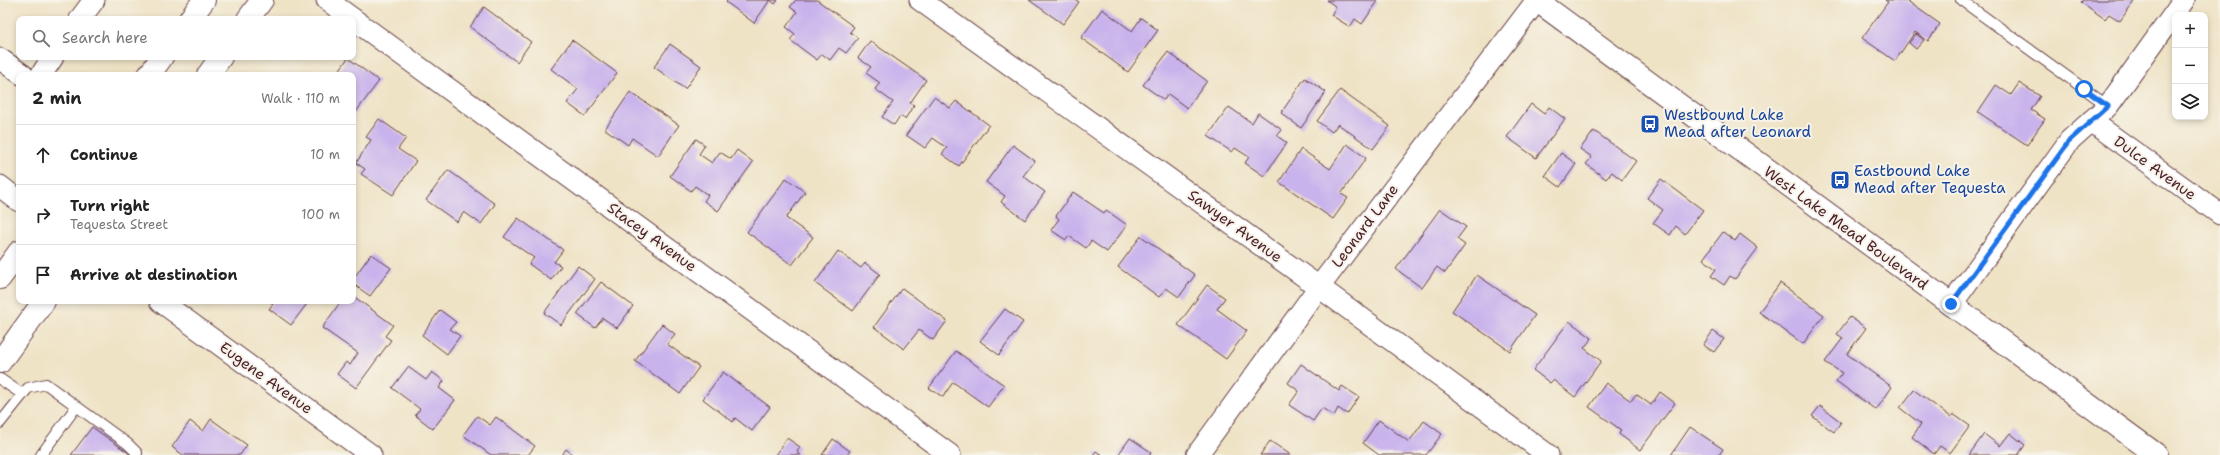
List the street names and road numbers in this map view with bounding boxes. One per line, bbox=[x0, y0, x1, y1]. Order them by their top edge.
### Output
street label: Dulce Avenue bbox=[2110, 131, 2200, 205]
street label: West Lake Mead Boulevard bbox=[1760, 162, 1933, 295]
street label: Leonard Lane bbox=[1327, 180, 1403, 272]
street label: Sawyer Avenue bbox=[1184, 185, 1286, 267]
street label: Stacey Avenue bbox=[603, 198, 701, 276]
street label: Eugene Avenue bbox=[215, 337, 317, 419]

